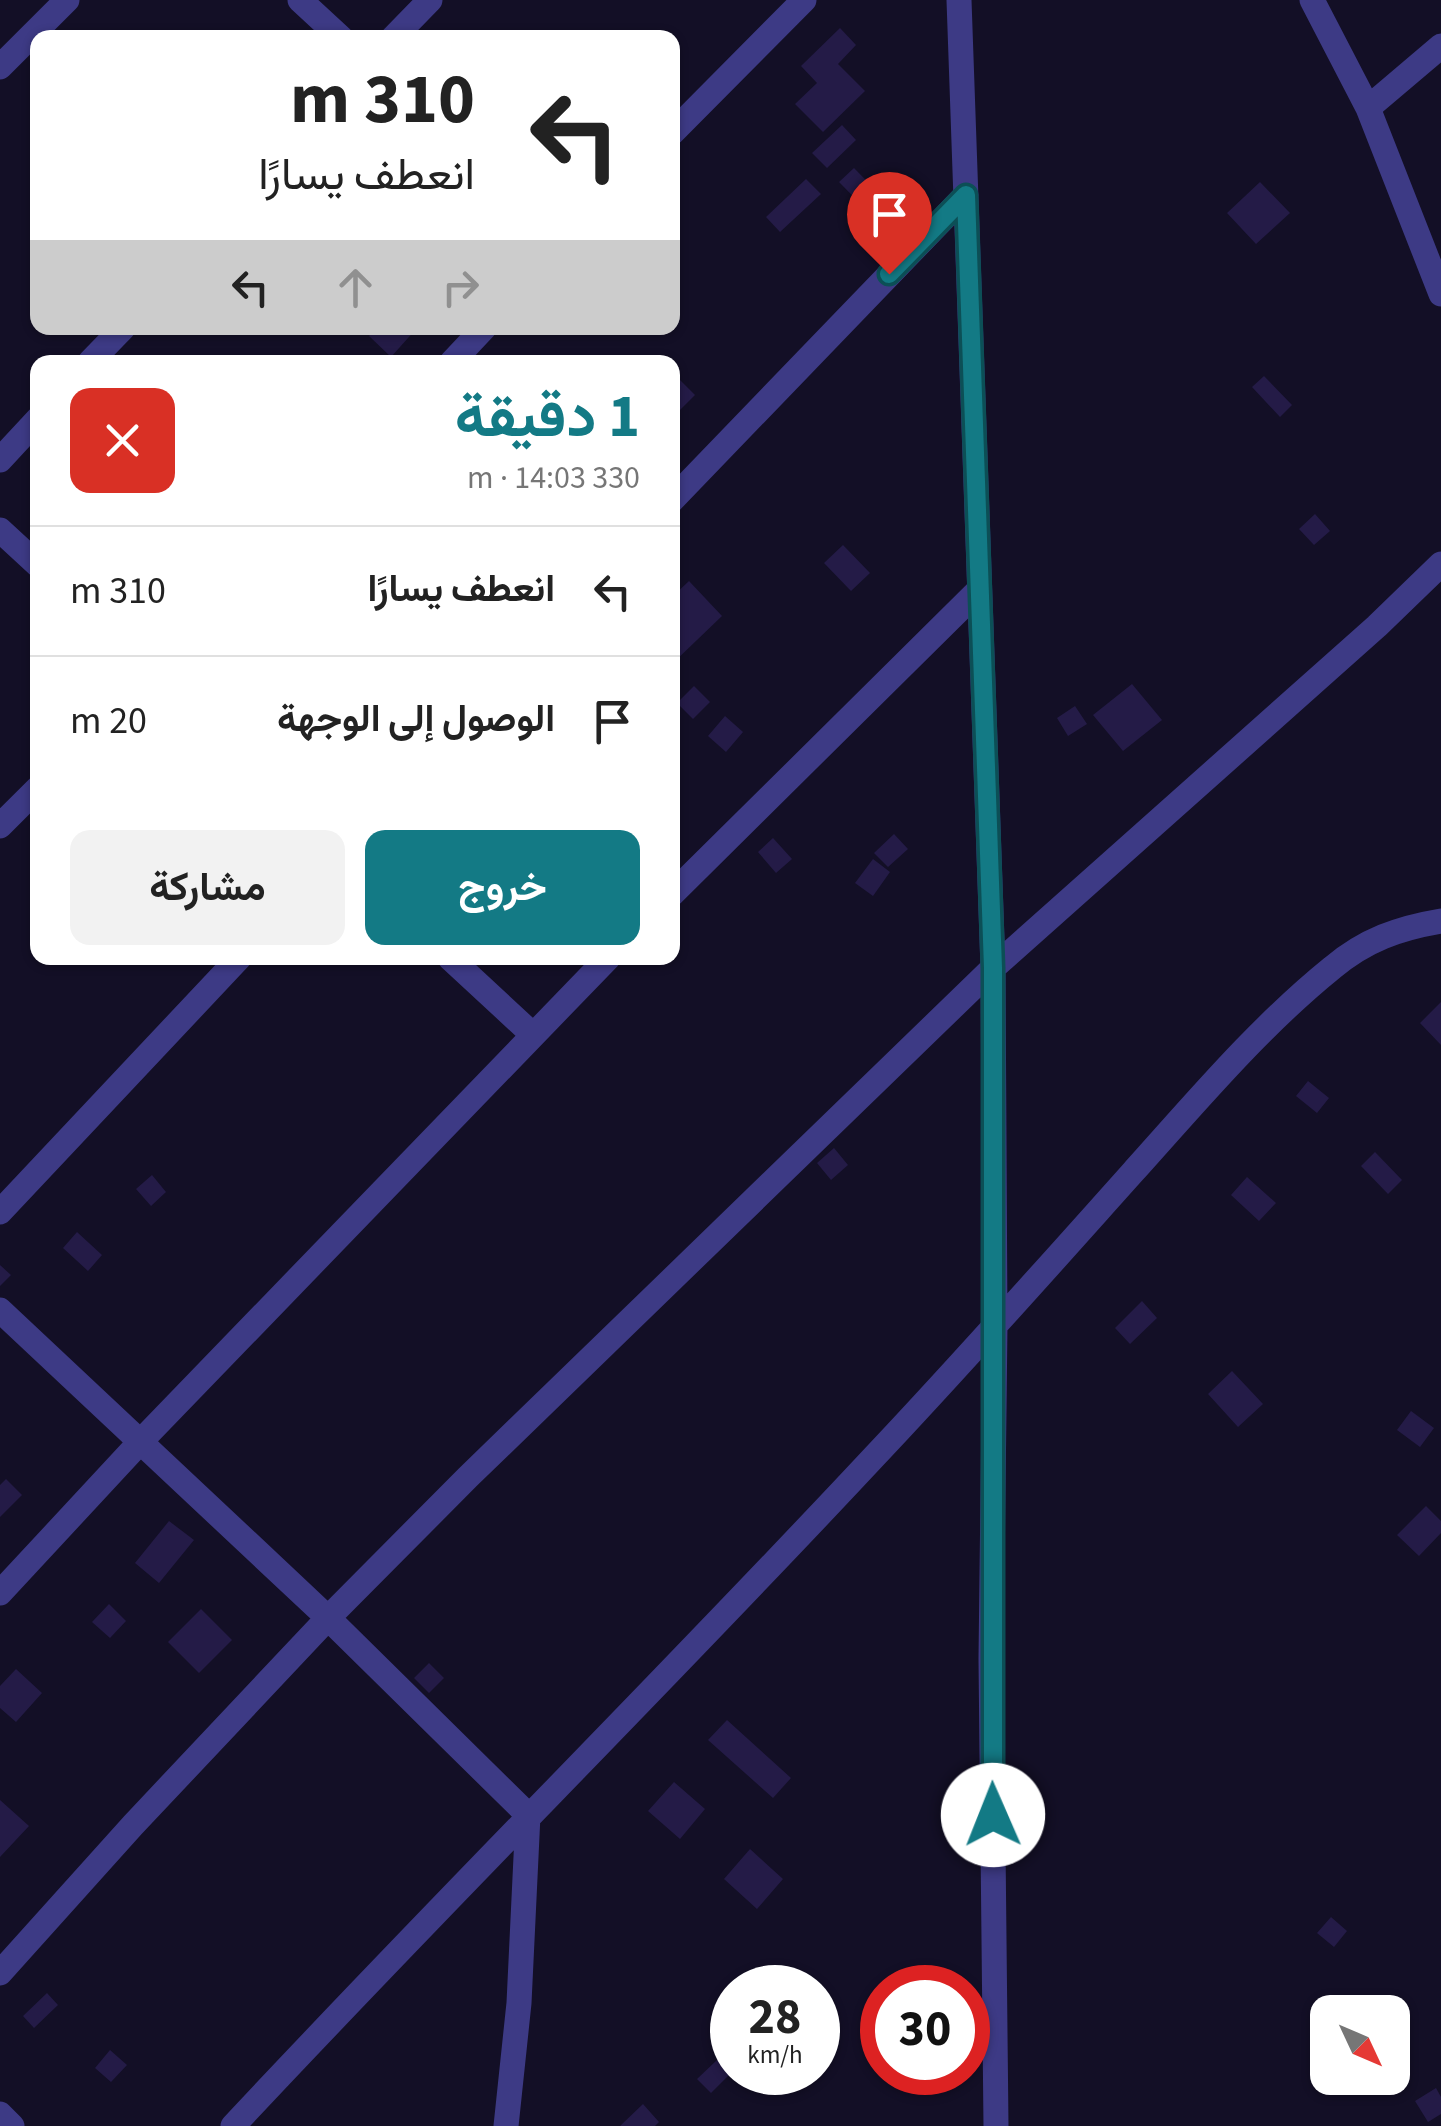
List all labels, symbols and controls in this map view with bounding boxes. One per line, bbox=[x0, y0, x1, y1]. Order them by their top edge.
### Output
text: 310 m bbox=[290, 50, 475, 150]
icon: left bbox=[510, 70, 640, 200]
text: انعطف يسارًا bbox=[258, 143, 475, 207]
pin bbox=[847, 172, 932, 275]
icon: arrive bbox=[862, 187, 917, 242]
icon: left bbox=[223, 260, 278, 315]
icon: ahead bbox=[328, 260, 383, 315]
icon: right bbox=[433, 260, 488, 315]
text: 1 دقيقة bbox=[455, 375, 640, 460]
button: close bbox=[70, 388, 175, 493]
text: 330 m · 14:03 bbox=[467, 455, 640, 501]
text: انعطف يسارًا bbox=[368, 562, 555, 616]
text: 310 m bbox=[70, 564, 166, 618]
icon: left bbox=[585, 564, 640, 619]
text: الوصول إلى الوجهة bbox=[277, 692, 555, 746]
text: 20 m bbox=[70, 694, 147, 748]
icon: arrive bbox=[585, 694, 640, 749]
button: مشاركة bbox=[70, 830, 345, 945]
button: خروج bbox=[365, 830, 640, 945]
position arrow bbox=[941, 1763, 1045, 1867]
speed limit sign: 30 bbox=[860, 1965, 990, 2095]
text: 28 bbox=[749, 1982, 801, 2053]
north arrow bbox=[1310, 1995, 1410, 2095]
map controls bbox=[1310, 1995, 1410, 2095]
text: km/h bbox=[747, 2037, 803, 2073]

